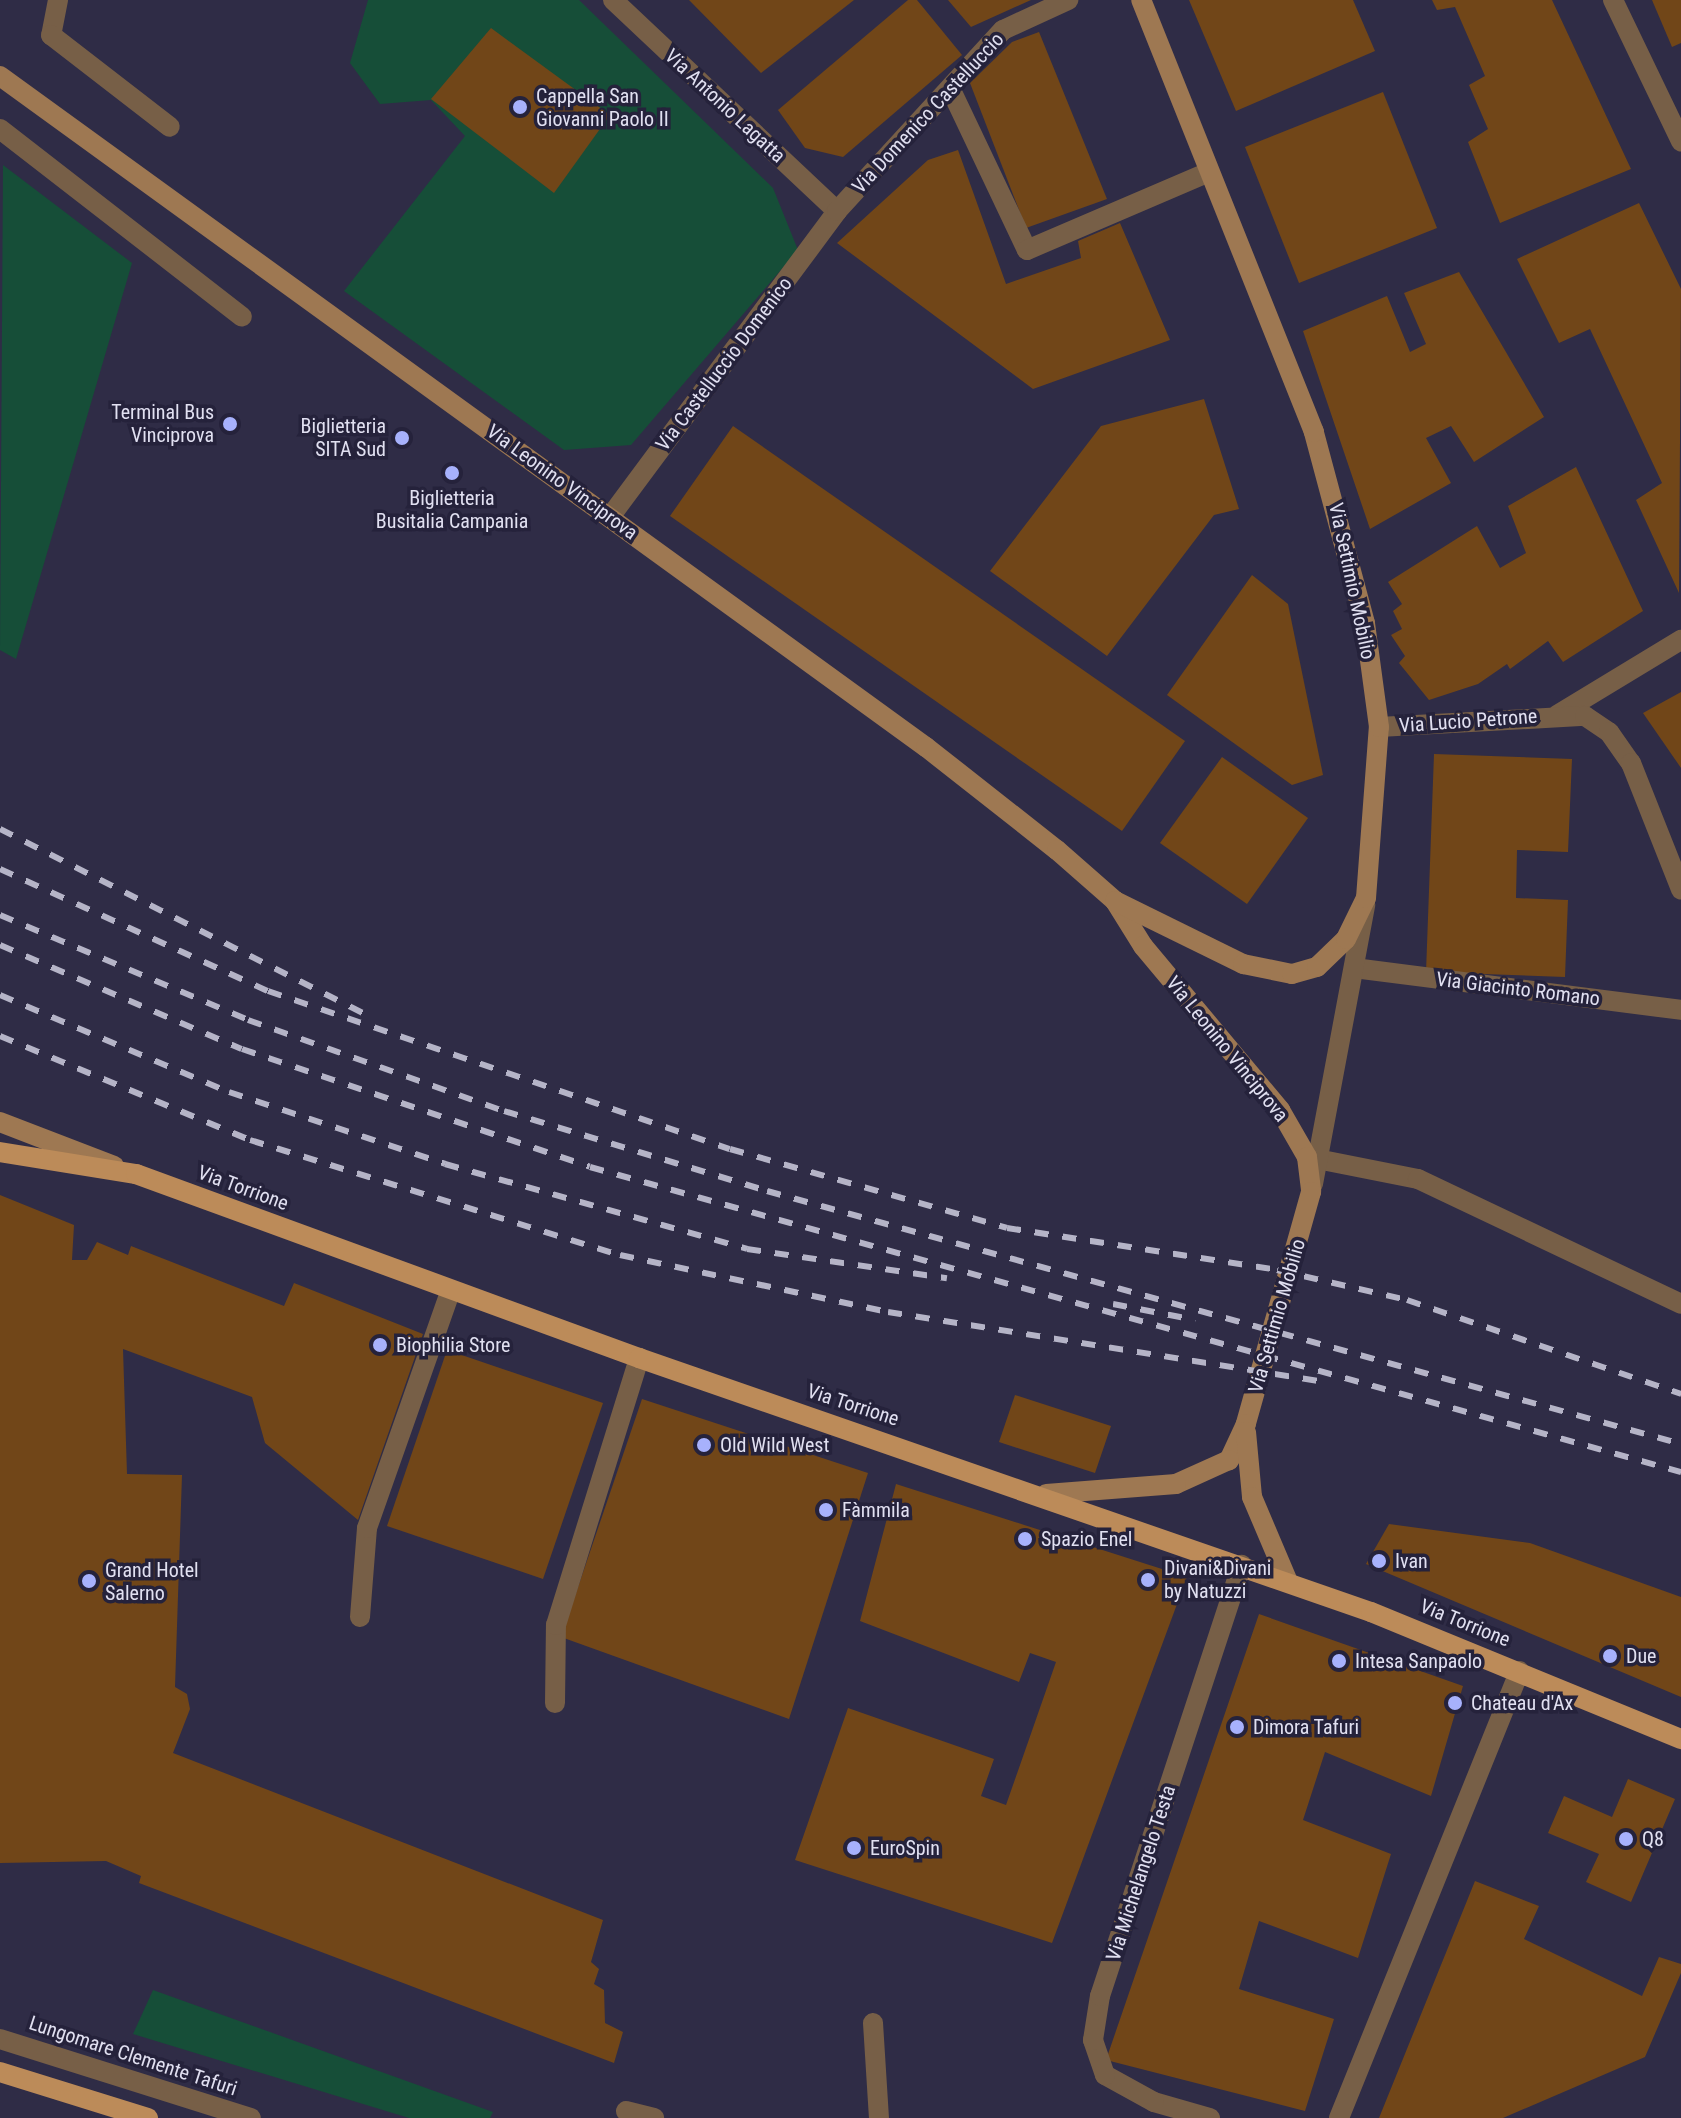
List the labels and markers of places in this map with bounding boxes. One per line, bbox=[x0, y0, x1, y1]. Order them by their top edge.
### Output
place label: Cappella San Giovanni Paolo II bbox=[536, 84, 669, 131]
marker: Cappella San Giovanni Paolo II bbox=[511, 98, 529, 116]
place label: Terminal Bus Vinciprova bbox=[111, 400, 214, 447]
place label: Biglietteria SITA Sud bbox=[301, 414, 386, 461]
marker: Terminal Bus Vinciprova bbox=[221, 415, 239, 433]
marker: Biglietteria SITA Sud bbox=[393, 429, 411, 447]
marker: Biglietteria Busitalia Campania bbox=[443, 464, 461, 482]
place label: Biglietteria Busitalia Campania bbox=[376, 486, 528, 533]
place label: Biophilia Store bbox=[396, 1333, 510, 1357]
marker: Biophilia Store bbox=[371, 1336, 389, 1354]
place label: Old Wild West bbox=[720, 1433, 829, 1457]
marker: Old Wild West bbox=[695, 1436, 713, 1454]
place label: Fàmmila bbox=[842, 1498, 910, 1522]
marker: Fàmmila bbox=[817, 1501, 835, 1519]
place label: Spazio Enel bbox=[1041, 1527, 1132, 1551]
marker: Spazio Enel bbox=[1016, 1530, 1034, 1548]
place label: Ivan bbox=[1395, 1549, 1428, 1573]
marker: Ivan bbox=[1370, 1552, 1388, 1570]
place label: Divani&Divani by Natuzzi bbox=[1164, 1556, 1271, 1603]
place label: Grand Hotel Salerno bbox=[105, 1558, 199, 1605]
marker: Divani&Divani by Natuzzi bbox=[1139, 1571, 1157, 1589]
marker: Grand Hotel Salerno bbox=[80, 1572, 98, 1590]
place label: Due bbox=[1626, 1644, 1656, 1668]
marker: Due bbox=[1601, 1647, 1619, 1665]
place label: Intesa Sanpaolo bbox=[1355, 1649, 1482, 1673]
marker: Intesa Sanpaolo bbox=[1330, 1652, 1348, 1670]
place label: Chateau d'Ax bbox=[1471, 1691, 1573, 1715]
marker: Chateau d'Ax bbox=[1446, 1694, 1464, 1712]
place label: Dimora Tafuri bbox=[1253, 1715, 1360, 1739]
marker: Dimora Tafuri bbox=[1228, 1718, 1246, 1736]
place label: Q8 bbox=[1642, 1827, 1664, 1851]
marker: Q8 bbox=[1617, 1830, 1635, 1848]
place label: EuroSpin bbox=[870, 1836, 940, 1860]
marker: EuroSpin bbox=[845, 1839, 863, 1857]

